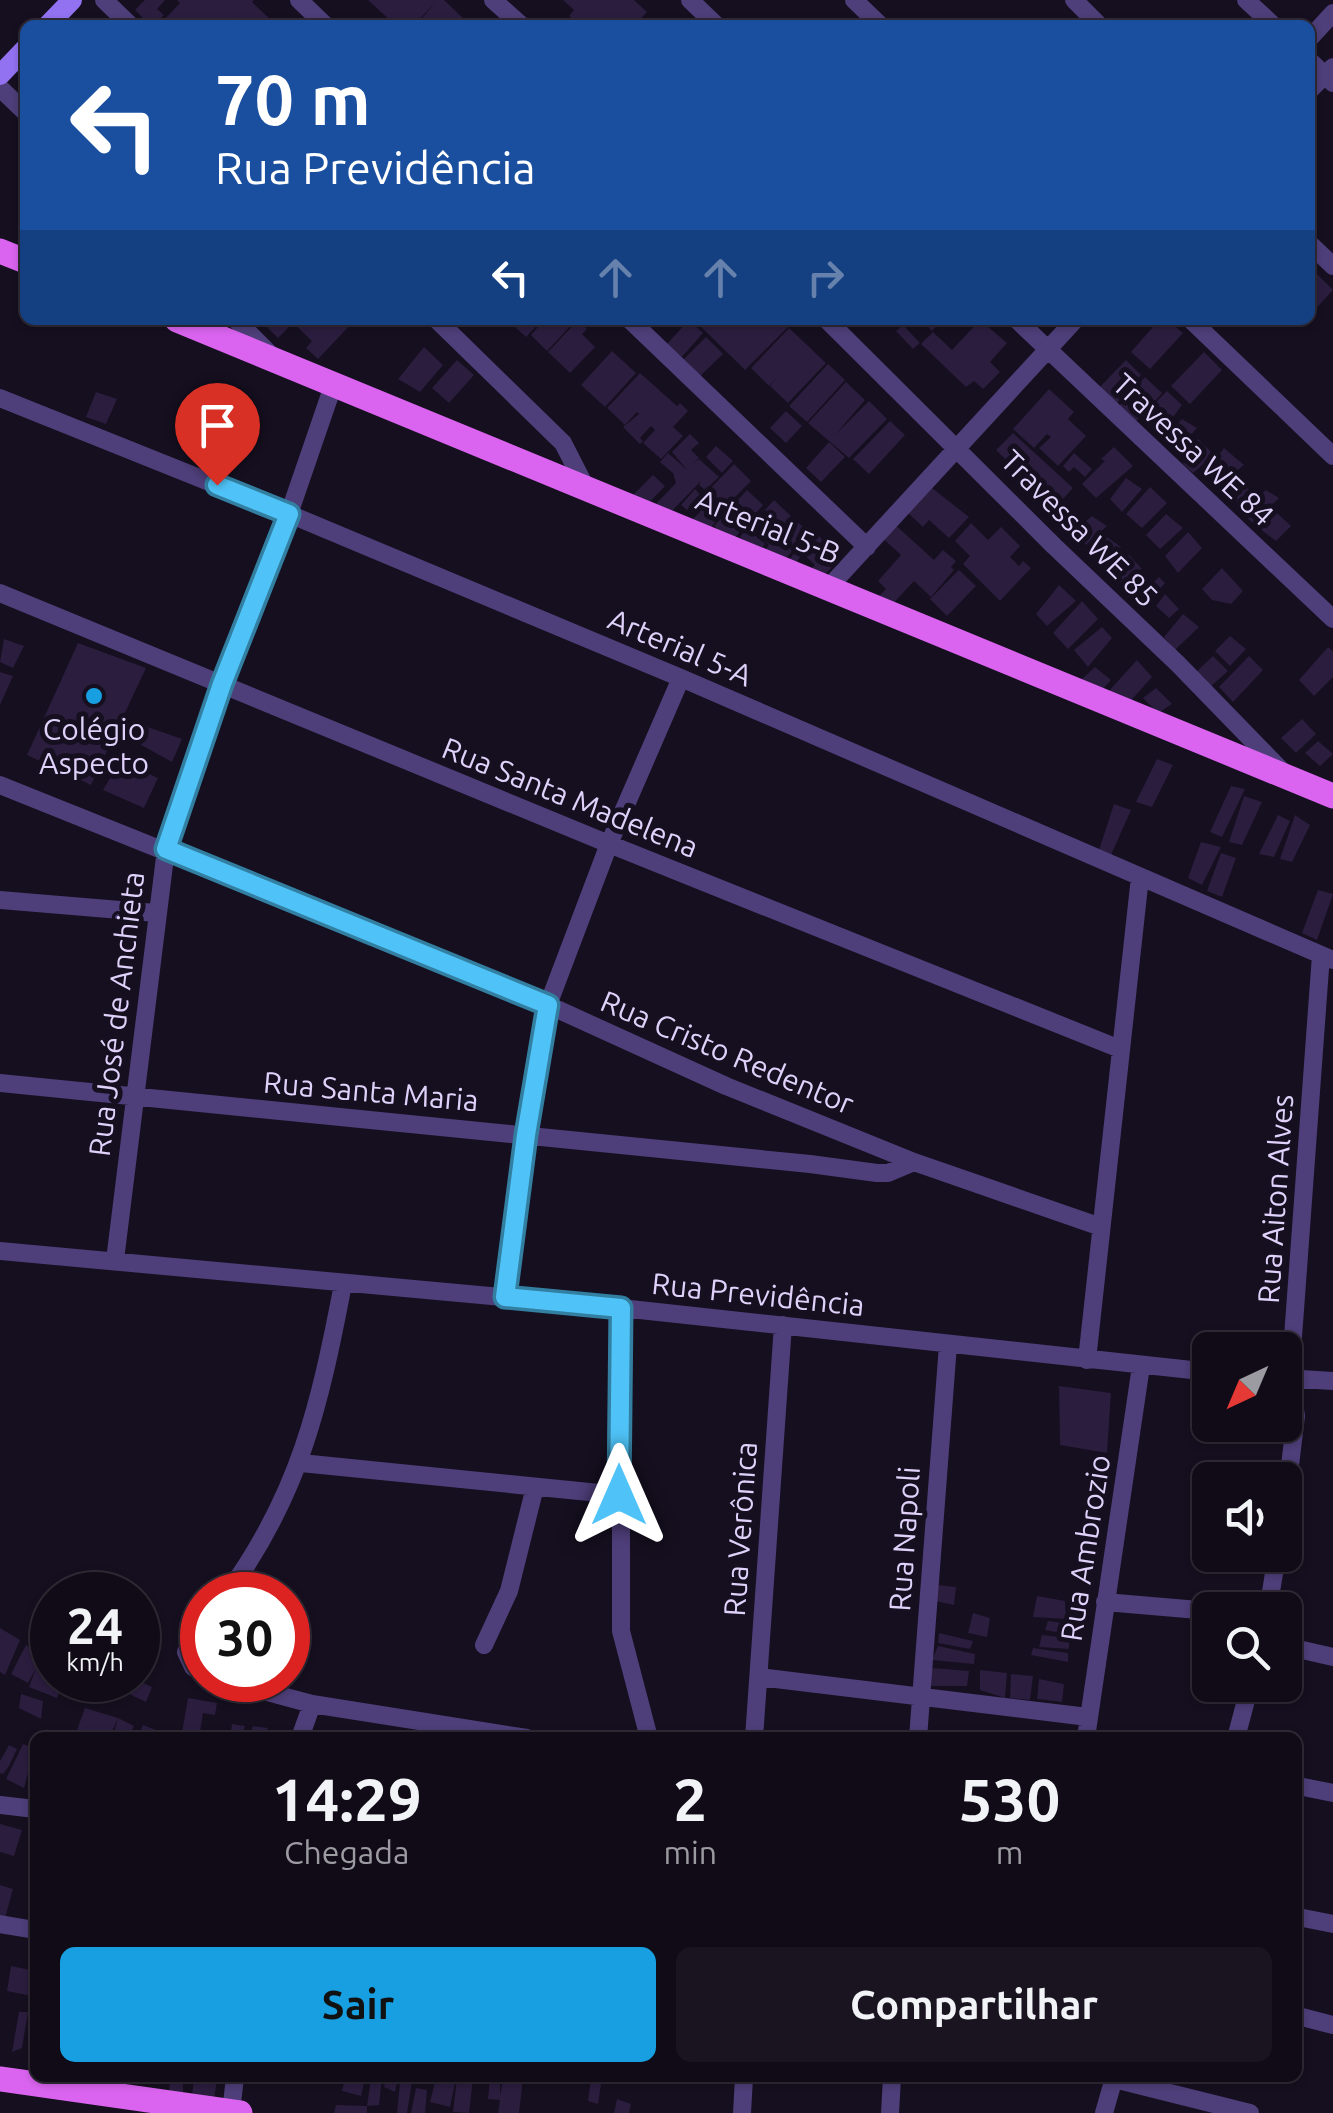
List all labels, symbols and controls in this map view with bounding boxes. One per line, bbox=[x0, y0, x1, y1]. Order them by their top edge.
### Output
icon: left bbox=[50, 60, 180, 190]
text: 70 m bbox=[215, 60, 371, 138]
text: Rua Previdência bbox=[215, 142, 536, 193]
icon: left bbox=[483, 250, 538, 305]
icon: ahead bbox=[588, 250, 643, 305]
icon: ahead bbox=[693, 250, 748, 305]
icon: right bbox=[798, 250, 853, 305]
street label: Travessa WE 84 bbox=[1106, 366, 1281, 532]
pin bbox=[175, 383, 260, 486]
icon: arrive bbox=[190, 398, 245, 453]
street label: Travessa WE 85 bbox=[994, 443, 1165, 614]
street label: Arterial 5-B bbox=[691, 482, 845, 570]
street label: Arterial 5-A bbox=[603, 602, 758, 693]
marker: Colégio Aspecto bbox=[83, 685, 105, 707]
place label: Colégio Aspecto bbox=[39, 712, 149, 780]
street label: Rua Santa Madelena bbox=[437, 730, 703, 864]
street label: Rua José de Anchieta bbox=[82, 870, 150, 1158]
street label: Rua Cristo Redentor bbox=[596, 983, 860, 1121]
street label: Rua Santa Maria bbox=[262, 1065, 480, 1117]
street label: Rua Aiton Alves bbox=[1251, 1093, 1299, 1305]
street label: Rua Previdência bbox=[650, 1266, 866, 1322]
north arrow bbox=[1192, 1332, 1302, 1442]
map controls bbox=[1192, 1332, 1302, 1702]
street label: Rua Verônica bbox=[717, 1440, 763, 1618]
position arrow bbox=[567, 1443, 671, 1547]
street label: Rua Ambrozio bbox=[1053, 1452, 1117, 1643]
button: sound bbox=[1192, 1462, 1302, 1572]
street label: Rua Napoli bbox=[882, 1465, 926, 1613]
speed limit sign: 30 bbox=[180, 1572, 310, 1702]
button: search bbox=[1192, 1592, 1302, 1702]
text: 24 bbox=[67, 1597, 123, 1653]
text: km/h bbox=[66, 1648, 124, 1676]
text: 14:29 bbox=[272, 1765, 422, 1832]
text: 2 bbox=[673, 1765, 707, 1832]
text: 530 bbox=[959, 1765, 1060, 1832]
text: Chegada bbox=[284, 1834, 410, 1870]
text: min bbox=[663, 1834, 717, 1870]
text: m bbox=[996, 1834, 1023, 1870]
button: Sair bbox=[60, 1947, 656, 2062]
button: Compartilhar bbox=[676, 1947, 1272, 2062]

